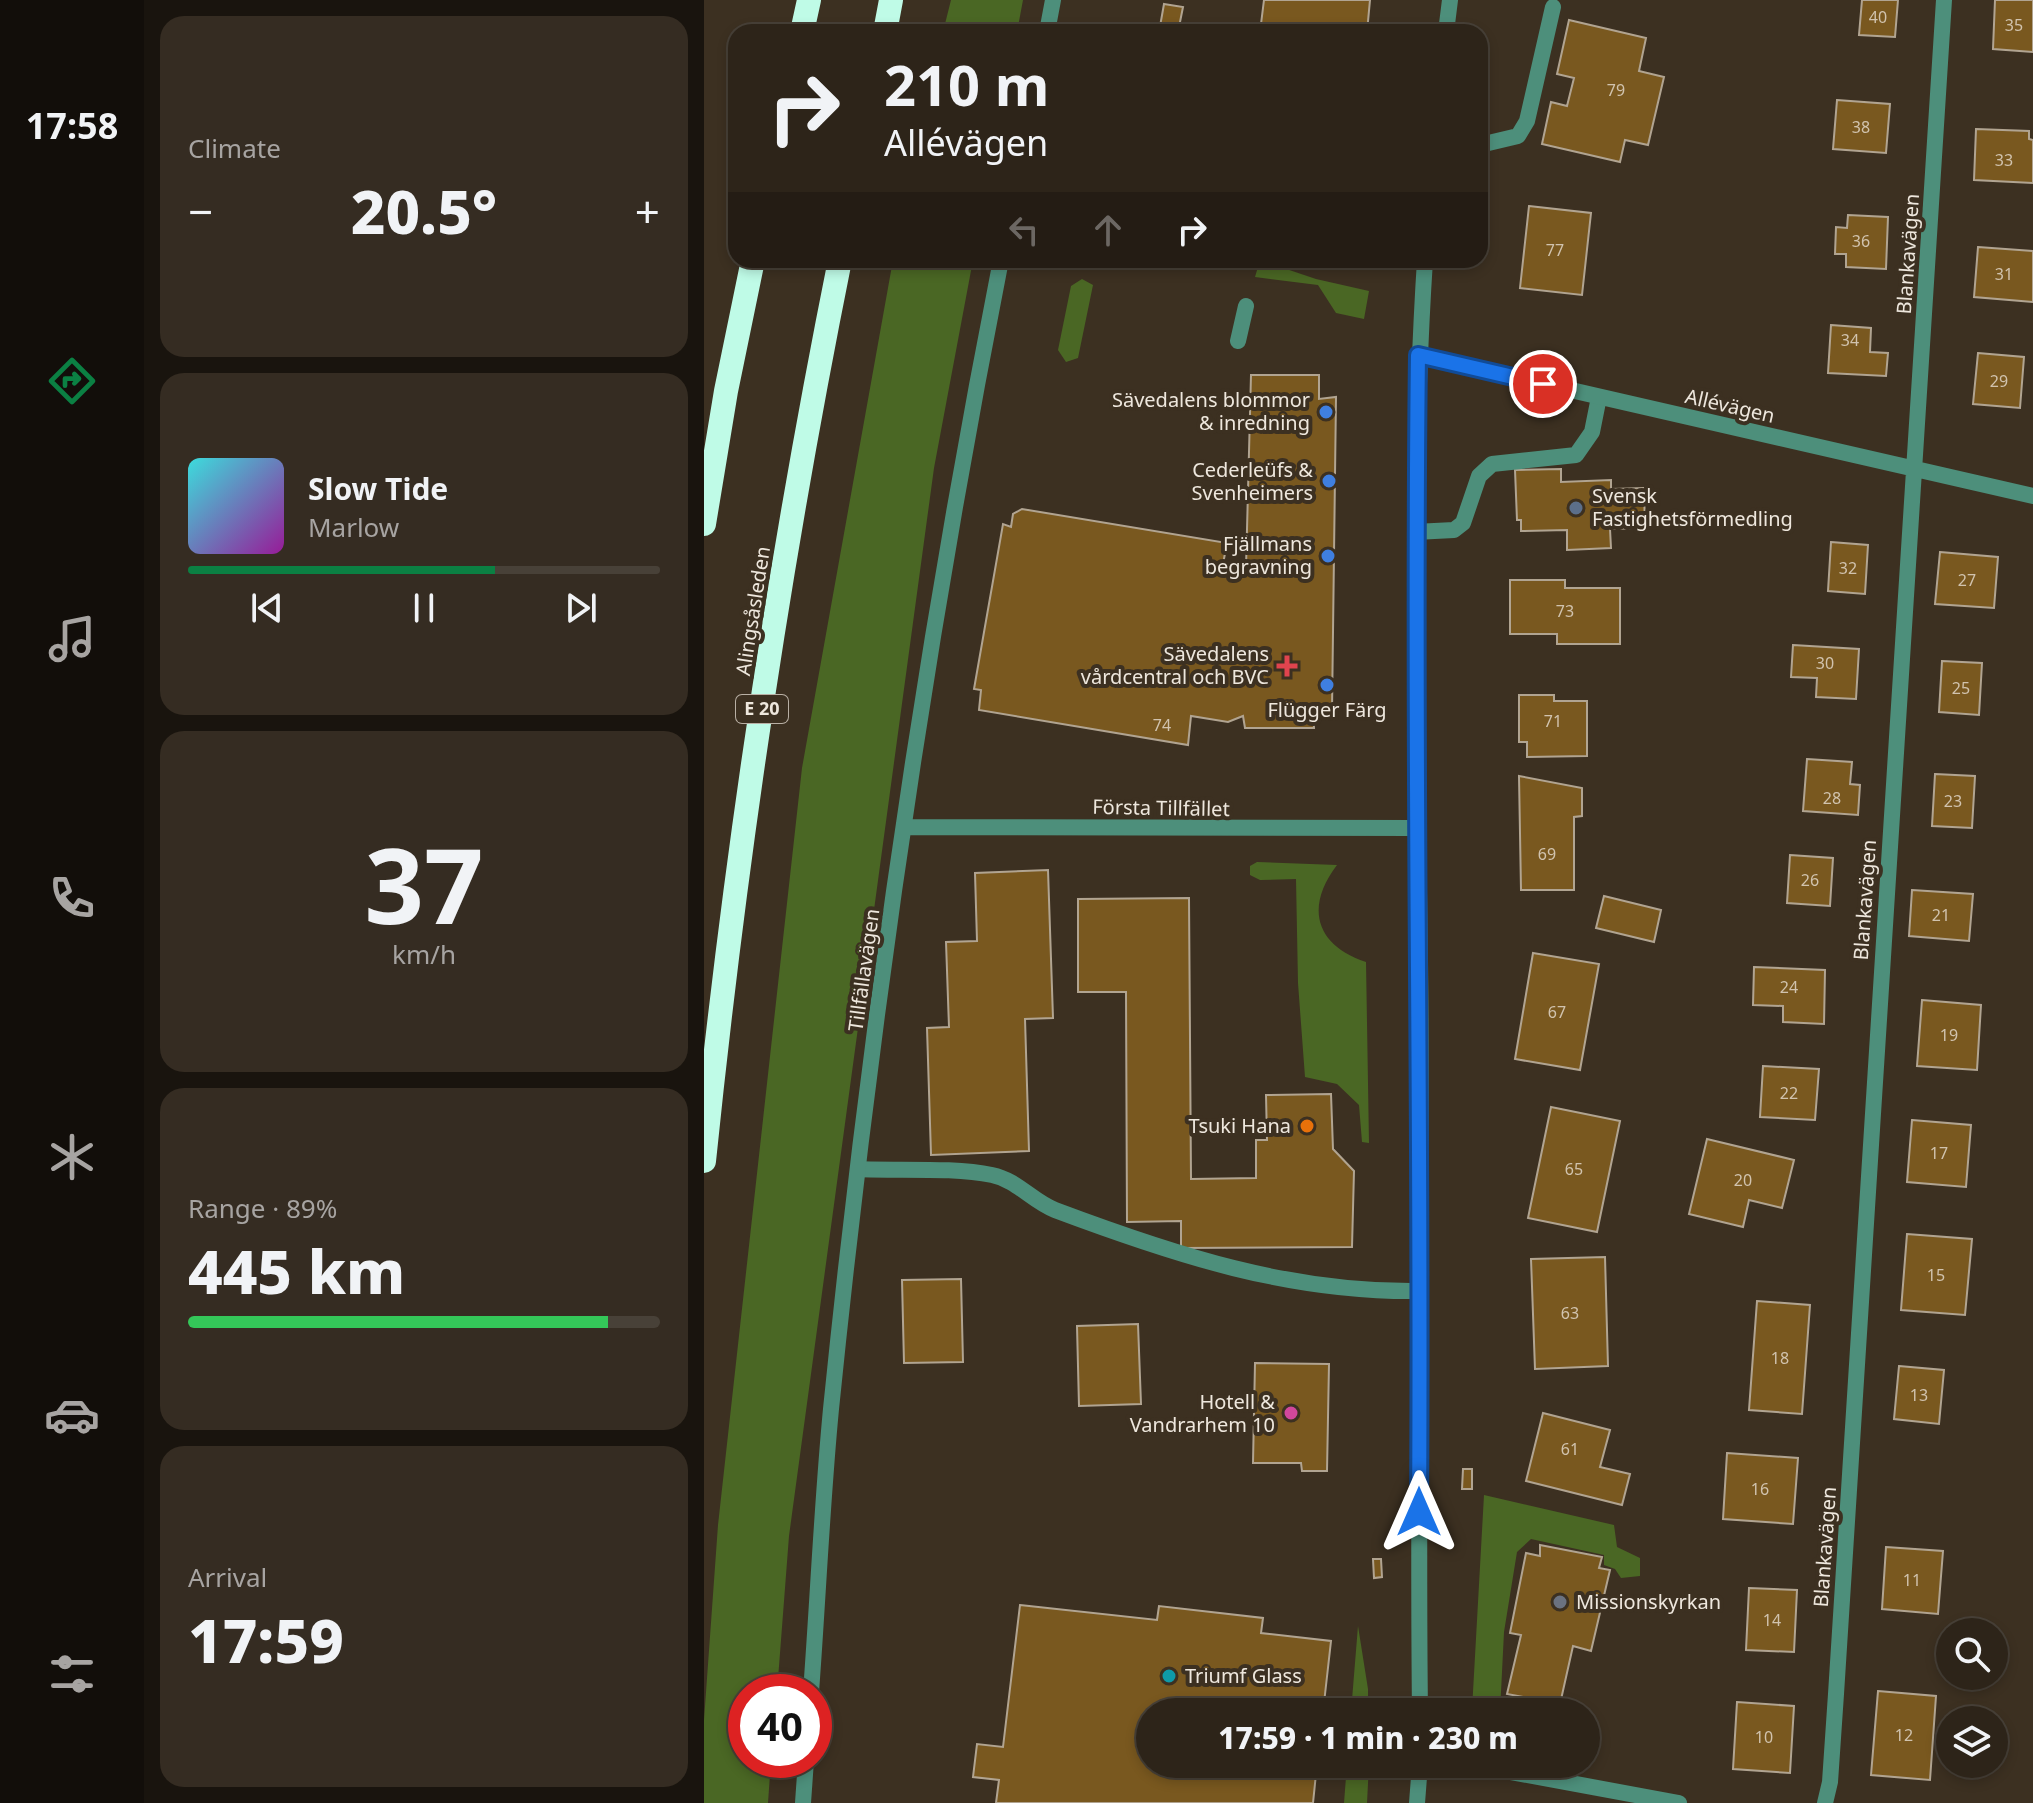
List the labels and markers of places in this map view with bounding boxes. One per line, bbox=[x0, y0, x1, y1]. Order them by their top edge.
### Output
pin bbox=[1509, 350, 1577, 418]
place label: Sävedalens blommor & inredning bbox=[1112, 386, 1310, 436]
marker: Sävedalens blommor & inredning bbox=[1317, 403, 1335, 421]
place label: Cederleüfs & Svenheimers bbox=[1192, 456, 1313, 506]
marker: Cederleüfs & Svenheimers bbox=[1320, 472, 1338, 490]
place label: Svensk Fastighetsförmedling bbox=[1592, 482, 1793, 532]
marker: Svensk Fastighetsförmedling bbox=[1567, 499, 1585, 517]
place label: Fjällmans begravning bbox=[1205, 530, 1312, 580]
marker: Fjällmans begravning bbox=[1319, 547, 1337, 565]
place label: Sävedalens vårdcentral och BVC bbox=[1081, 640, 1269, 690]
marker: Sävedalens vårdcentral och BVC bbox=[1276, 655, 1298, 677]
marker: Flügger Färg bbox=[1318, 676, 1336, 694]
place label: Flügger Färg bbox=[1267, 696, 1387, 723]
place label: Tsuki Hana bbox=[1188, 1112, 1291, 1139]
marker: Tsuki Hana bbox=[1298, 1117, 1316, 1135]
place label: Hotell & Vandrarhem 10 bbox=[1130, 1388, 1275, 1438]
marker: Hotell & Vandrarhem 10 bbox=[1282, 1404, 1300, 1422]
place label: Missionskyrkan bbox=[1576, 1588, 1721, 1615]
marker: Missionskyrkan bbox=[1551, 1593, 1569, 1611]
place label: Triumf Glass bbox=[1185, 1662, 1302, 1689]
marker: Triumf Glass bbox=[1160, 1667, 1178, 1685]

